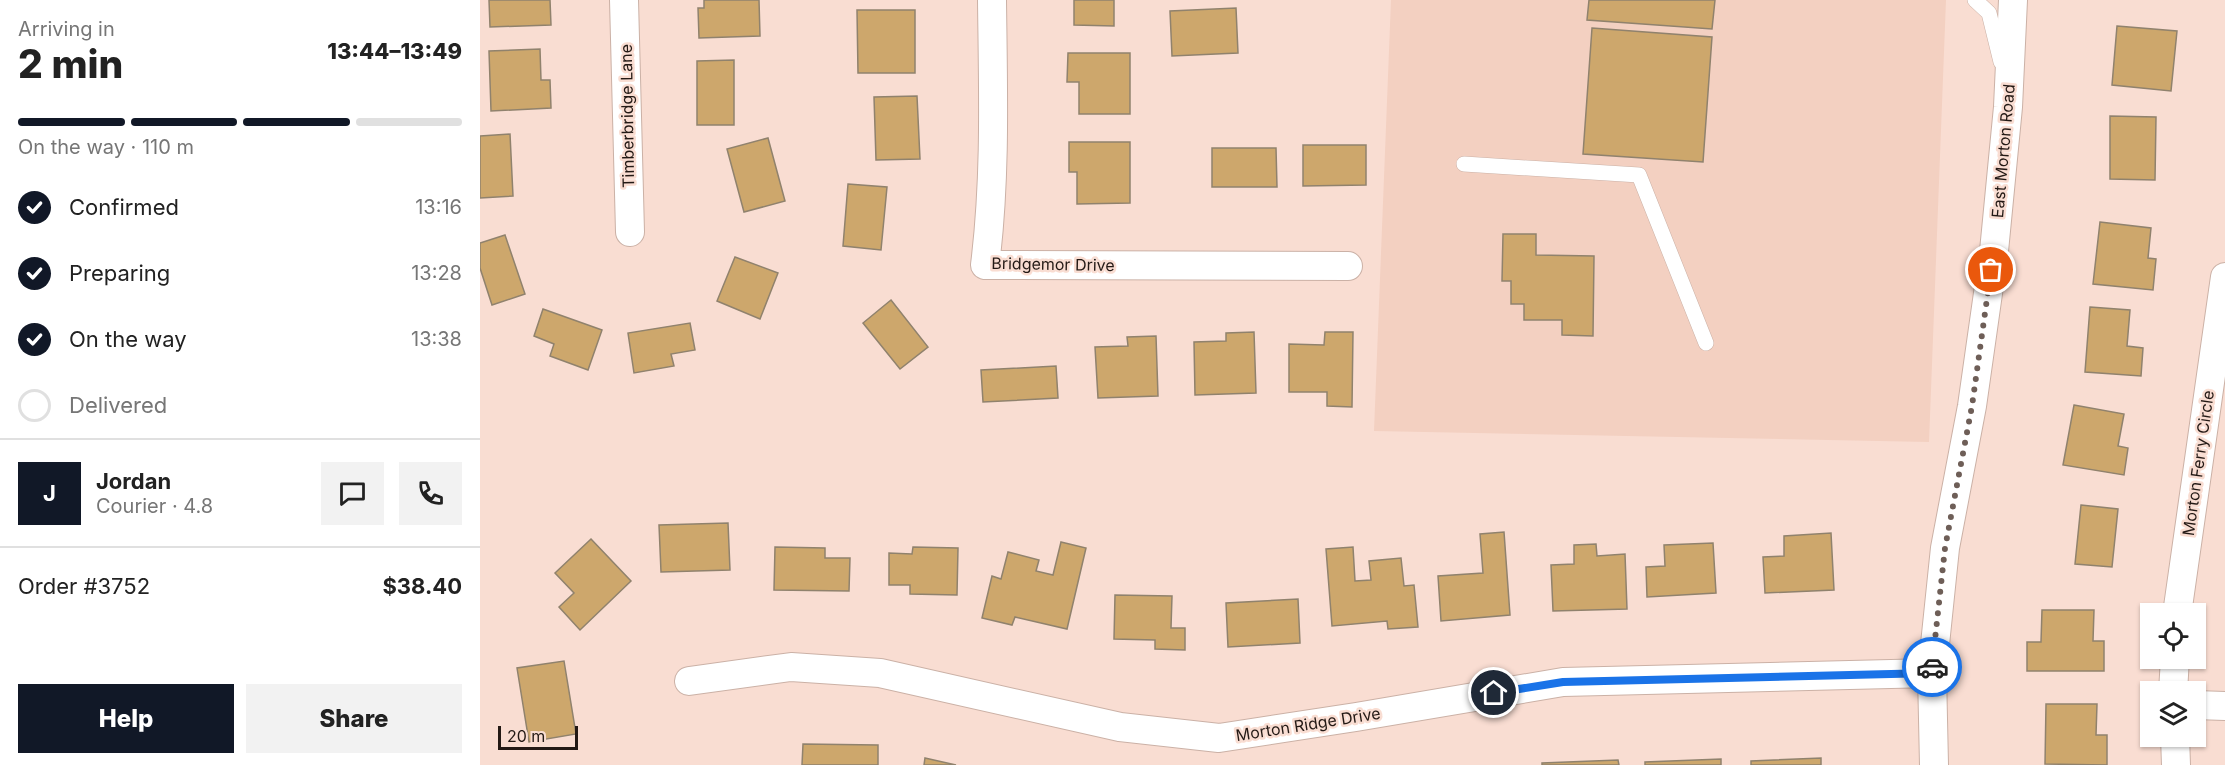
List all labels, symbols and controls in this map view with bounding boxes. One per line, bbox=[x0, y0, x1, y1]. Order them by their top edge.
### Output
text: Arriving in bbox=[18, 17, 115, 41]
text: 13:44–13:49 bbox=[327, 38, 462, 64]
text: 2 min bbox=[18, 40, 123, 87]
street label: Timberbridge Lane bbox=[616, 44, 638, 188]
street label: East Morton Road bbox=[1987, 83, 2019, 219]
text: On the way · 110 m bbox=[18, 135, 194, 159]
icon: check bbox=[18, 191, 51, 224]
text: Confirmed bbox=[69, 194, 179, 220]
text: 13:16 bbox=[415, 195, 462, 219]
pin bbox=[1965, 244, 2016, 295]
street label: Bridgemor Drive bbox=[991, 253, 1115, 275]
icon: bag bbox=[1974, 253, 2007, 286]
icon: check bbox=[18, 257, 51, 290]
text: Preparing bbox=[69, 260, 170, 286]
text: 13:28 bbox=[411, 261, 462, 285]
icon: check bbox=[18, 323, 51, 356]
text: On the way bbox=[69, 326, 187, 352]
text: 13:38 bbox=[411, 327, 462, 351]
street label: Morton Ferry Circle bbox=[2178, 389, 2218, 537]
text: Delivered bbox=[69, 392, 167, 418]
button: chat bbox=[321, 462, 384, 525]
button: phone bbox=[399, 462, 462, 525]
text: Jordan bbox=[96, 468, 171, 494]
text: J bbox=[43, 480, 56, 506]
text: Courier · 4.8 bbox=[96, 494, 213, 518]
text: Order #3752 bbox=[18, 573, 150, 599]
text: $38.40 bbox=[382, 573, 462, 599]
map controls bbox=[2140, 603, 2206, 747]
button: locate bbox=[2140, 603, 2206, 669]
courier bbox=[1902, 637, 1962, 697]
icon: car bbox=[1916, 651, 1949, 684]
pin bbox=[1468, 667, 1519, 718]
icon: home bbox=[1477, 676, 1510, 709]
button: layers bbox=[2140, 681, 2206, 747]
button: Help bbox=[18, 684, 234, 753]
button: Share bbox=[246, 684, 462, 753]
street label: Morton Ridge Drive bbox=[1234, 703, 1382, 745]
scale bar bbox=[498, 723, 578, 750]
text: 20 m bbox=[507, 726, 545, 746]

